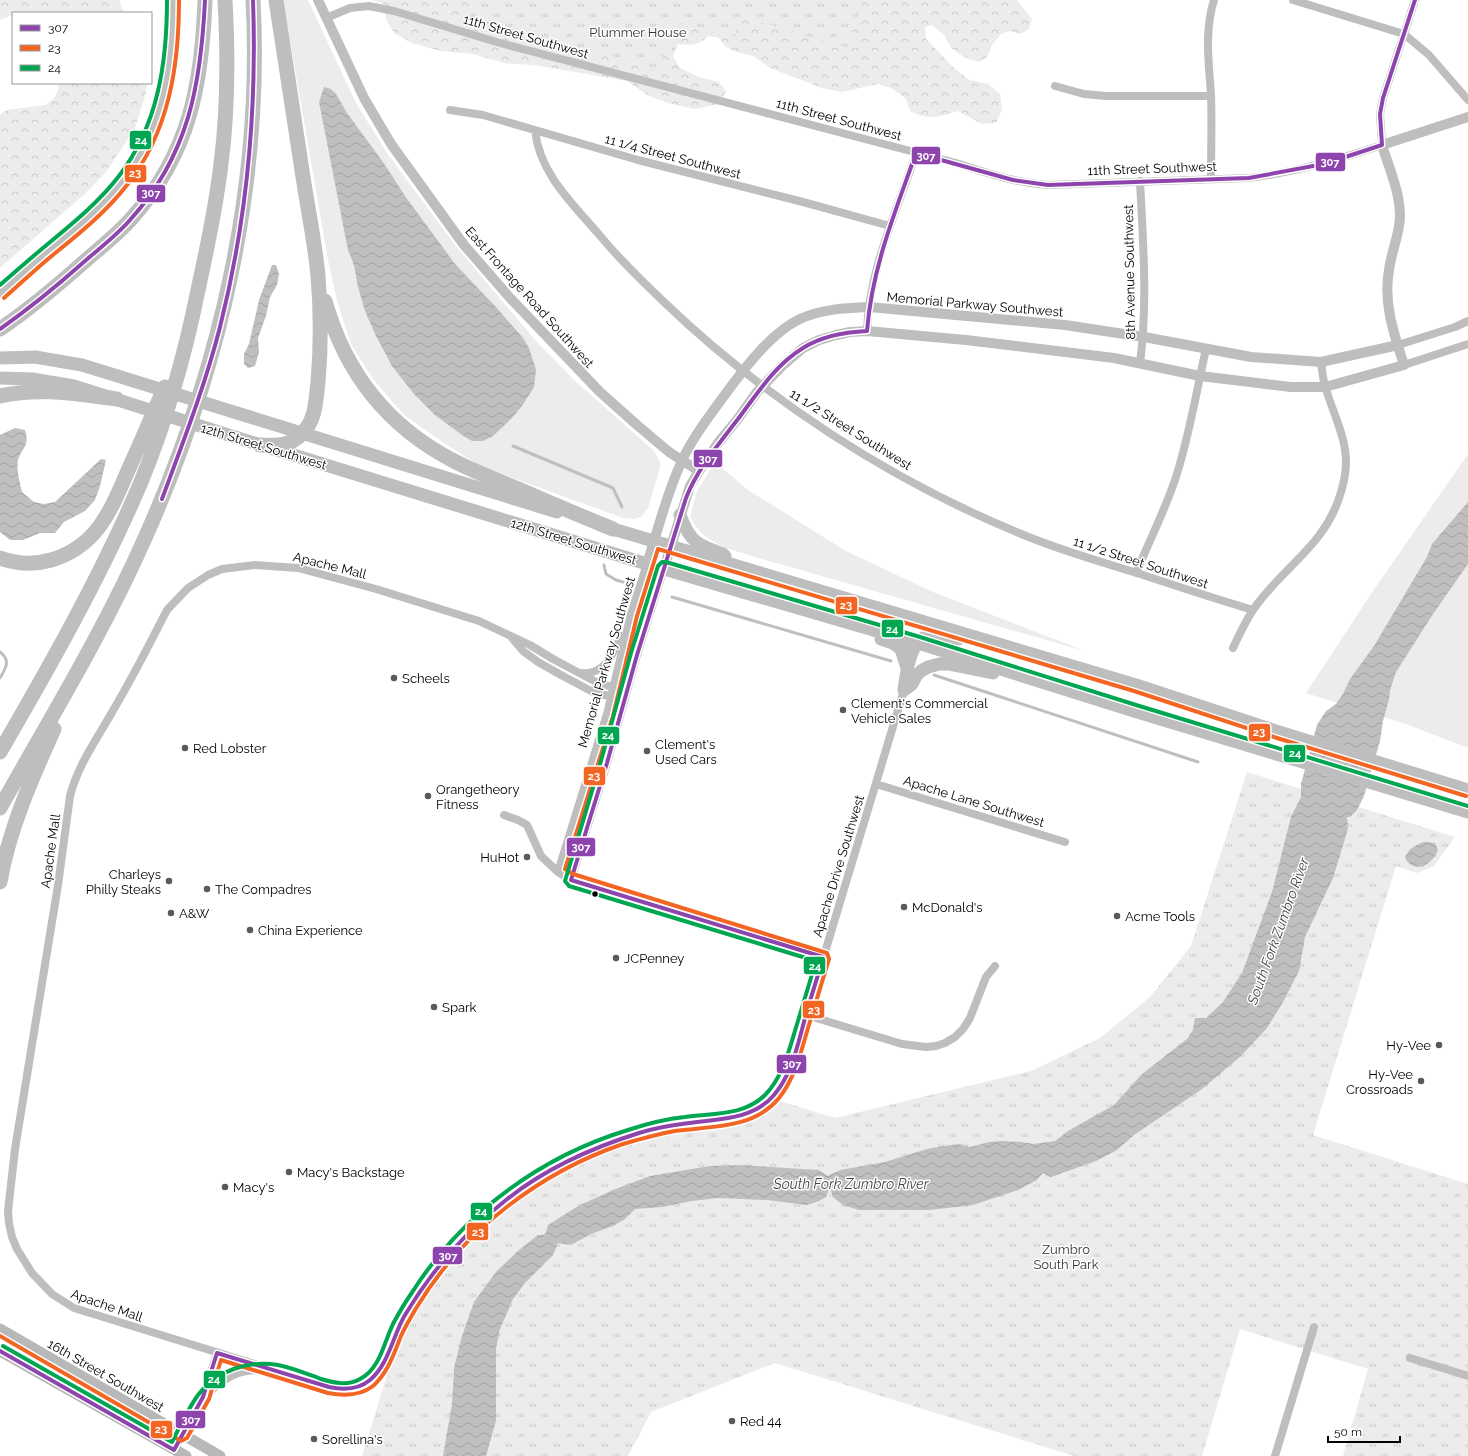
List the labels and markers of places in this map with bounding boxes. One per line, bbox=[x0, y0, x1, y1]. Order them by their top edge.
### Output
place label: Scheels bbox=[402, 671, 450, 686]
marker: Scheels bbox=[389, 673, 399, 683]
place label: Clement's Commercial Vehicle Sales bbox=[851, 696, 988, 726]
marker: Clement's Commercial Vehicle Sales bbox=[838, 705, 848, 715]
place label: Clement's Used Cars bbox=[655, 737, 717, 767]
place label: Red Lobster bbox=[193, 741, 267, 756]
marker: Red Lobster bbox=[180, 743, 190, 753]
marker: Clement's Used Cars bbox=[642, 746, 652, 756]
place label: Orangetheory Fitness bbox=[436, 782, 519, 812]
marker: Orangetheory Fitness bbox=[423, 791, 433, 801]
place label: HuHot bbox=[480, 850, 520, 865]
marker: HuHot bbox=[522, 852, 532, 862]
place label: Charleys Philly Steaks bbox=[86, 867, 161, 897]
marker: Charleys Philly Steaks bbox=[164, 876, 174, 886]
place label: The Compadres bbox=[215, 882, 312, 897]
marker: The Compadres bbox=[202, 884, 212, 894]
unlabelled marker bbox=[590, 889, 600, 899]
place label: McDonald's bbox=[912, 900, 982, 915]
marker: McDonald's bbox=[899, 902, 909, 912]
place label: A&W bbox=[179, 906, 210, 921]
marker: A&W bbox=[166, 908, 176, 918]
place label: Acme Tools bbox=[1125, 909, 1195, 924]
marker: Acme Tools bbox=[1112, 911, 1122, 921]
place label: China Experience bbox=[258, 923, 363, 938]
marker: China Experience bbox=[245, 925, 255, 935]
place label: JCPenney bbox=[624, 951, 684, 966]
marker: JCPenney bbox=[611, 953, 621, 963]
place label: Spark bbox=[442, 1000, 477, 1015]
marker: Spark bbox=[429, 1002, 439, 1012]
place label: Hy-Vee bbox=[1386, 1038, 1431, 1053]
marker: Hy-Vee bbox=[1434, 1040, 1444, 1050]
place label: Hy-Vee Crossroads bbox=[1346, 1067, 1413, 1097]
marker: Hy-Vee Crossroads bbox=[1416, 1076, 1426, 1086]
place label: Macy's Backstage bbox=[297, 1165, 405, 1180]
marker: Macy's Backstage bbox=[284, 1167, 294, 1177]
place label: Macy's bbox=[233, 1180, 274, 1195]
marker: Macy's bbox=[220, 1182, 230, 1192]
place label: Red 44 bbox=[740, 1414, 782, 1429]
marker: Red 44 bbox=[727, 1416, 737, 1426]
place label: Sorellina's bbox=[322, 1432, 383, 1447]
marker: Sorellina's bbox=[309, 1434, 319, 1444]

